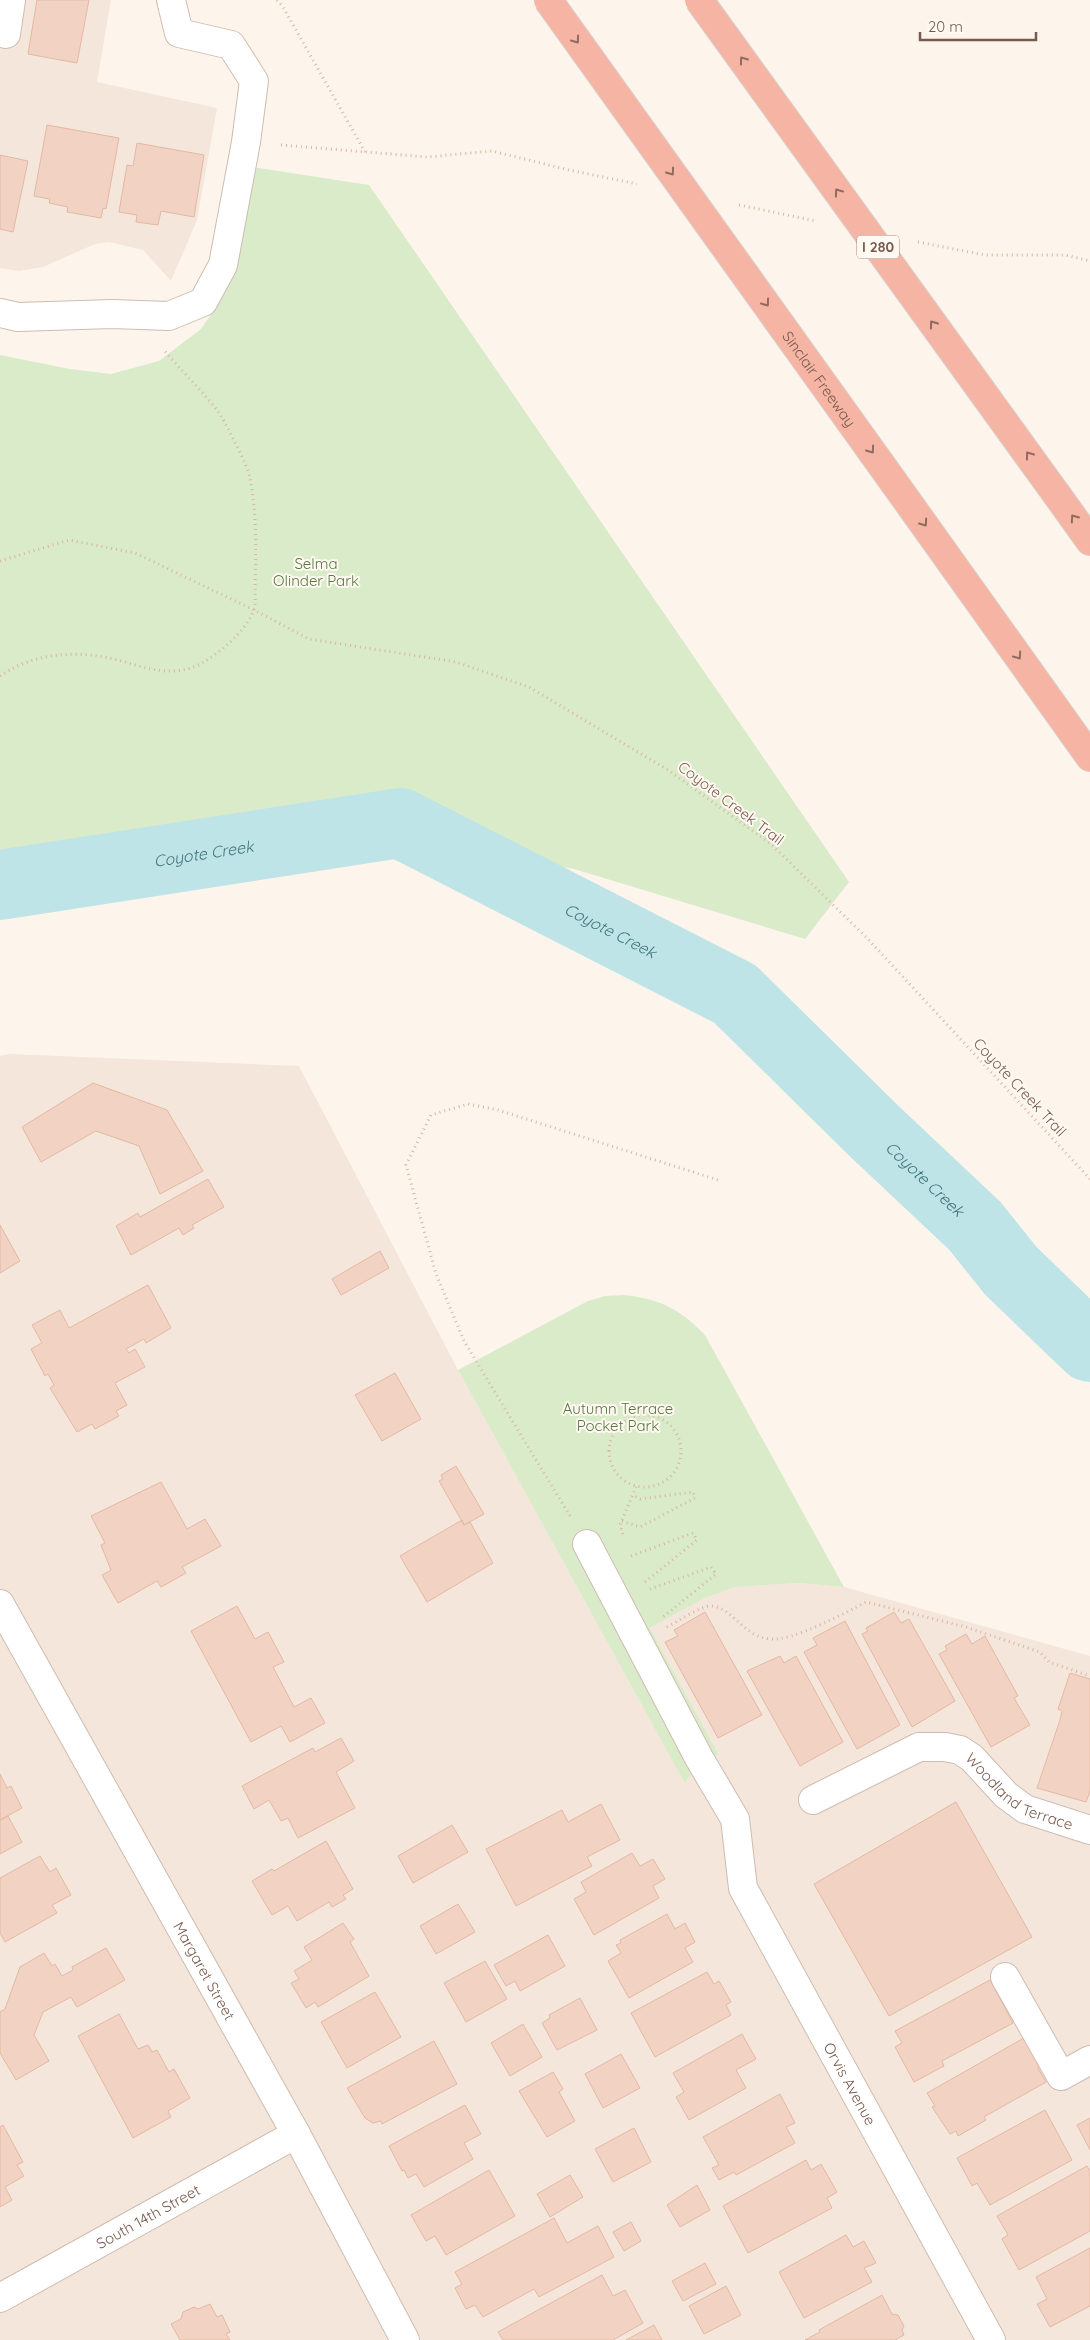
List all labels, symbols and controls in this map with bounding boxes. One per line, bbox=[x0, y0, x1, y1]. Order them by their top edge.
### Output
scale bar bbox=[920, 10, 1036, 42]
text: 20 m bbox=[928, 17, 963, 36]
one-way arrow bbox=[570, 34, 579, 43]
one-way arrow bbox=[740, 56, 749, 66]
one-way arrow bbox=[665, 166, 674, 175]
one-way arrow bbox=[835, 188, 844, 198]
road number: I 280 bbox=[857, 236, 899, 258]
one-way arrow bbox=[760, 298, 769, 307]
one-way arrow bbox=[931, 321, 939, 330]
street label: Sinclair Freeway bbox=[779, 327, 860, 430]
one-way arrow bbox=[865, 444, 874, 454]
one-way arrow bbox=[1026, 452, 1034, 461]
one-way arrow bbox=[1071, 514, 1080, 524]
one-way arrow bbox=[918, 517, 927, 527]
park label: Selma Olinder Park bbox=[273, 554, 359, 590]
one-way arrow bbox=[1012, 650, 1021, 660]
street label: Coyote Creek Trail bbox=[674, 757, 788, 849]
water label: Coyote Creek bbox=[152, 836, 256, 871]
water label: Coyote Creek bbox=[561, 899, 661, 963]
street label: Coyote Creek Trail bbox=[969, 1034, 1071, 1140]
water label: Coyote Creek bbox=[881, 1137, 969, 1222]
park label: Autumn Terrace Pocket Park bbox=[563, 1399, 673, 1435]
street label: Woodland Terrace bbox=[962, 1748, 1076, 1833]
street label: Margaret Street bbox=[170, 1918, 240, 2023]
street label: Orvis Avenue bbox=[820, 2039, 881, 2128]
street label: South 14th Street bbox=[93, 2180, 203, 2252]

